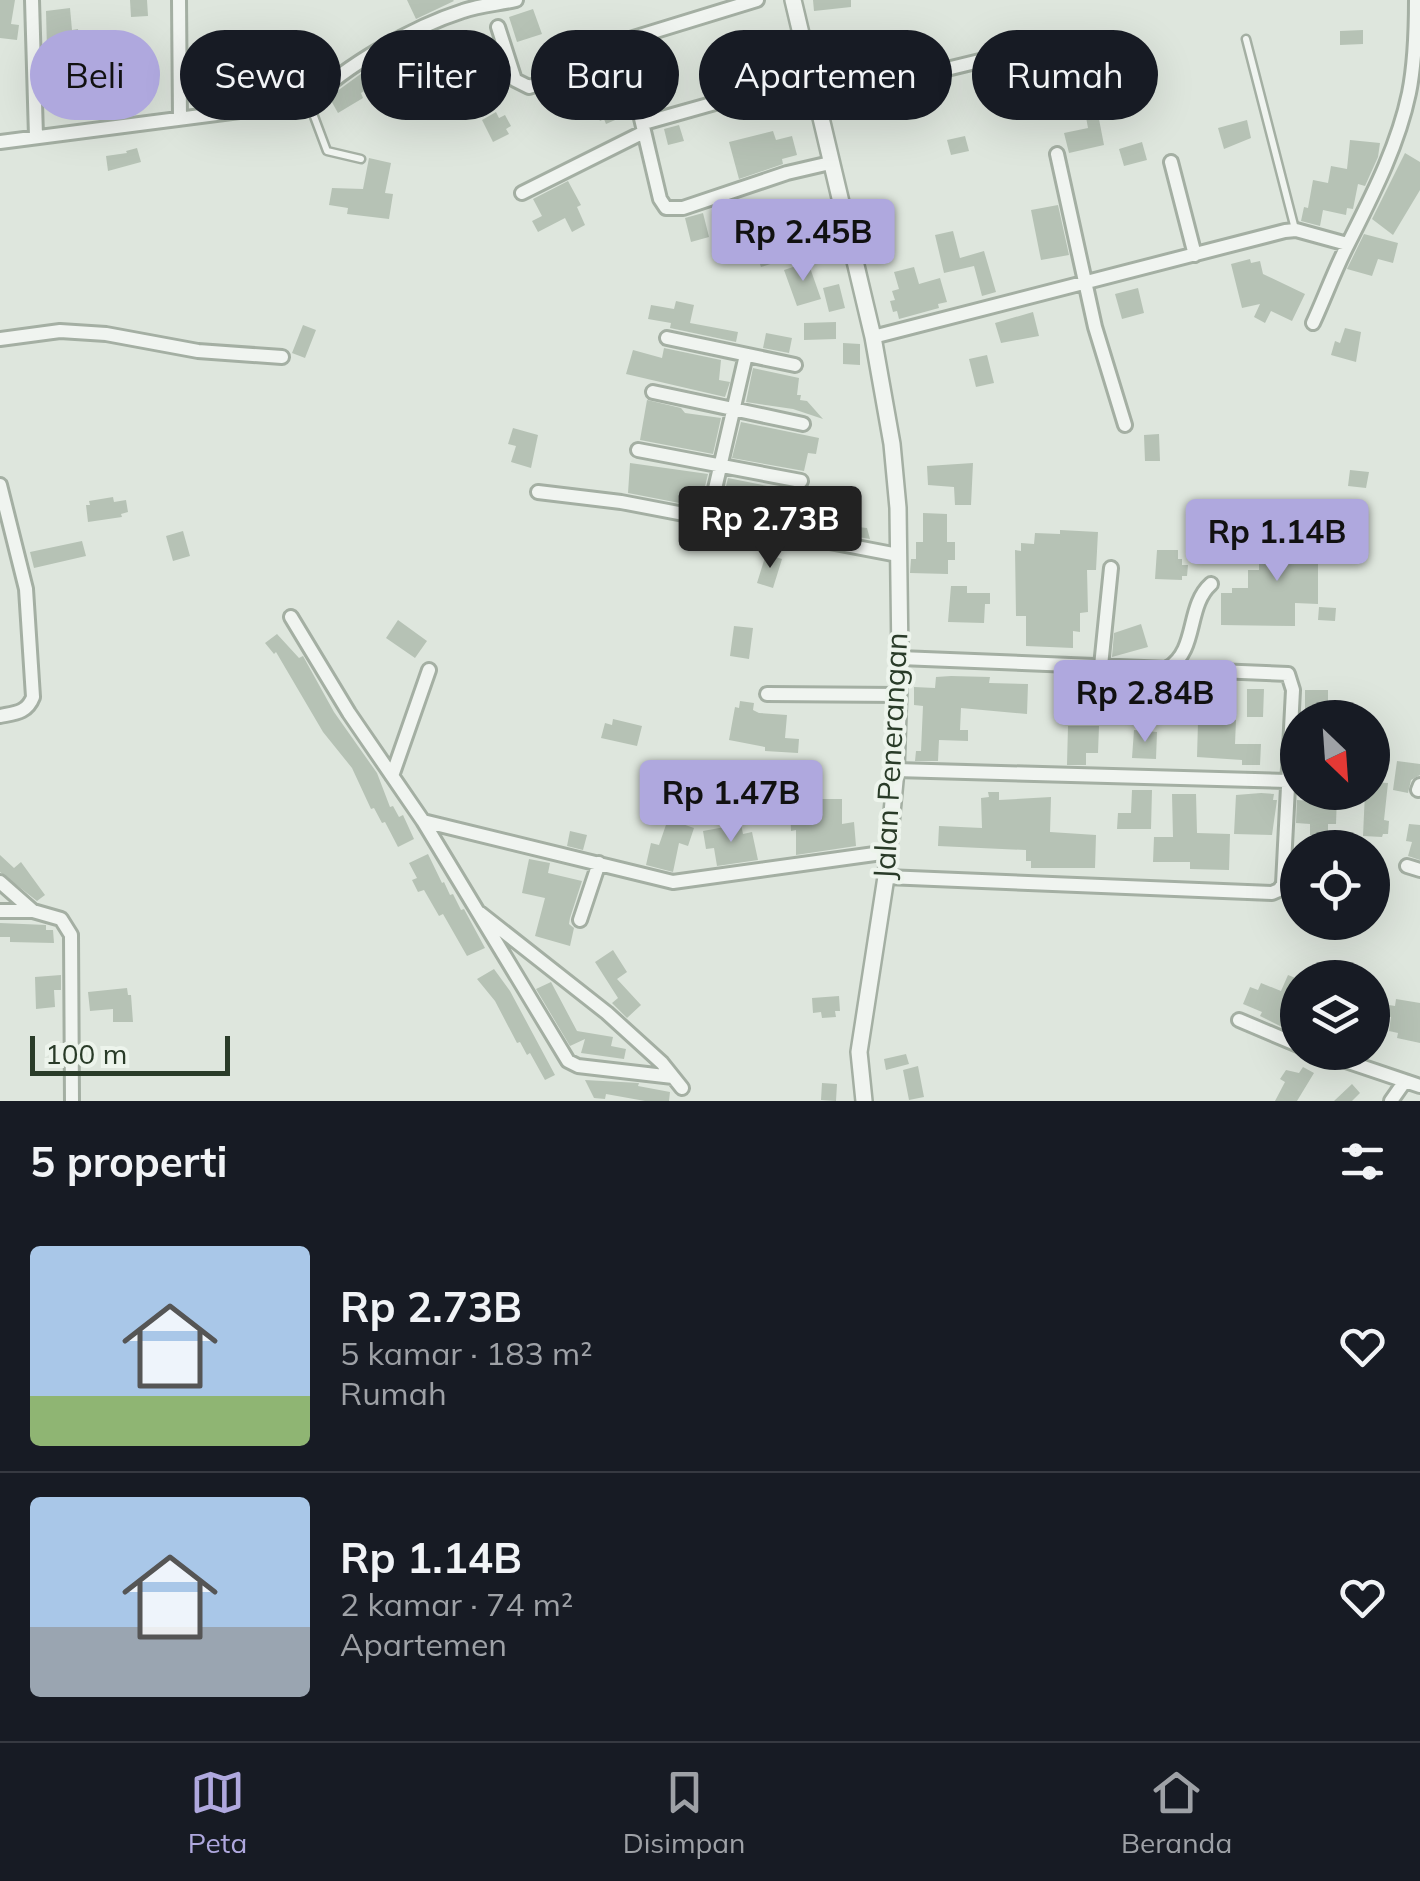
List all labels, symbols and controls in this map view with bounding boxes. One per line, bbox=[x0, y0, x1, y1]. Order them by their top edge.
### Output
chip: Beli bbox=[30, 30, 160, 120]
chip: Sewa bbox=[180, 30, 341, 120]
chip: Filter bbox=[361, 30, 511, 120]
chip: Baru bbox=[531, 30, 679, 120]
chip: Apartemen bbox=[699, 30, 952, 120]
chip: Rumah bbox=[972, 30, 1158, 120]
pin: Rp 2.45B bbox=[700, 199, 906, 284]
text: Rp 2.45B bbox=[734, 211, 872, 251]
pin: Rp 2.73B bbox=[667, 486, 873, 571]
text: Rp 2.73B bbox=[701, 498, 839, 538]
pin: Rp 1.14B bbox=[1174, 499, 1380, 584]
text: Rp 1.14B bbox=[1208, 511, 1346, 551]
street label: Jalan Penerangan bbox=[865, 631, 915, 881]
pin: Rp 2.84B bbox=[1042, 660, 1248, 745]
text: Rp 2.84B bbox=[1076, 672, 1214, 712]
north arrow bbox=[1280, 700, 1390, 810]
map controls bbox=[1280, 700, 1390, 1070]
pin: Rp 1.47B bbox=[628, 760, 834, 845]
text: Rp 1.47B bbox=[662, 772, 800, 812]
button: locate bbox=[1280, 830, 1390, 940]
button: layers bbox=[1280, 960, 1390, 1070]
scale bar bbox=[30, 1031, 230, 1076]
text: 100 m bbox=[45, 1036, 127, 1071]
icon: filters bbox=[1335, 1134, 1390, 1189]
text: 5 properti bbox=[30, 1135, 227, 1188]
text: Rp 2.73B bbox=[340, 1280, 522, 1333]
icon: home bbox=[110, 1286, 230, 1406]
icon: heart bbox=[1335, 1319, 1390, 1374]
text: 5 kamar · 183 m² bbox=[340, 1333, 592, 1373]
text: Rumah bbox=[340, 1373, 447, 1413]
text: Rp 1.14B bbox=[340, 1531, 522, 1584]
icon: home bbox=[110, 1537, 230, 1657]
icon: heart bbox=[1335, 1570, 1390, 1625]
text: 2 kamar · 74 m² bbox=[340, 1584, 573, 1624]
text: Apartemen bbox=[340, 1624, 507, 1664]
tab: Peta bbox=[188, 1765, 247, 1860]
tab: Disimpan bbox=[623, 1765, 746, 1860]
tab: Beranda bbox=[1121, 1765, 1232, 1860]

